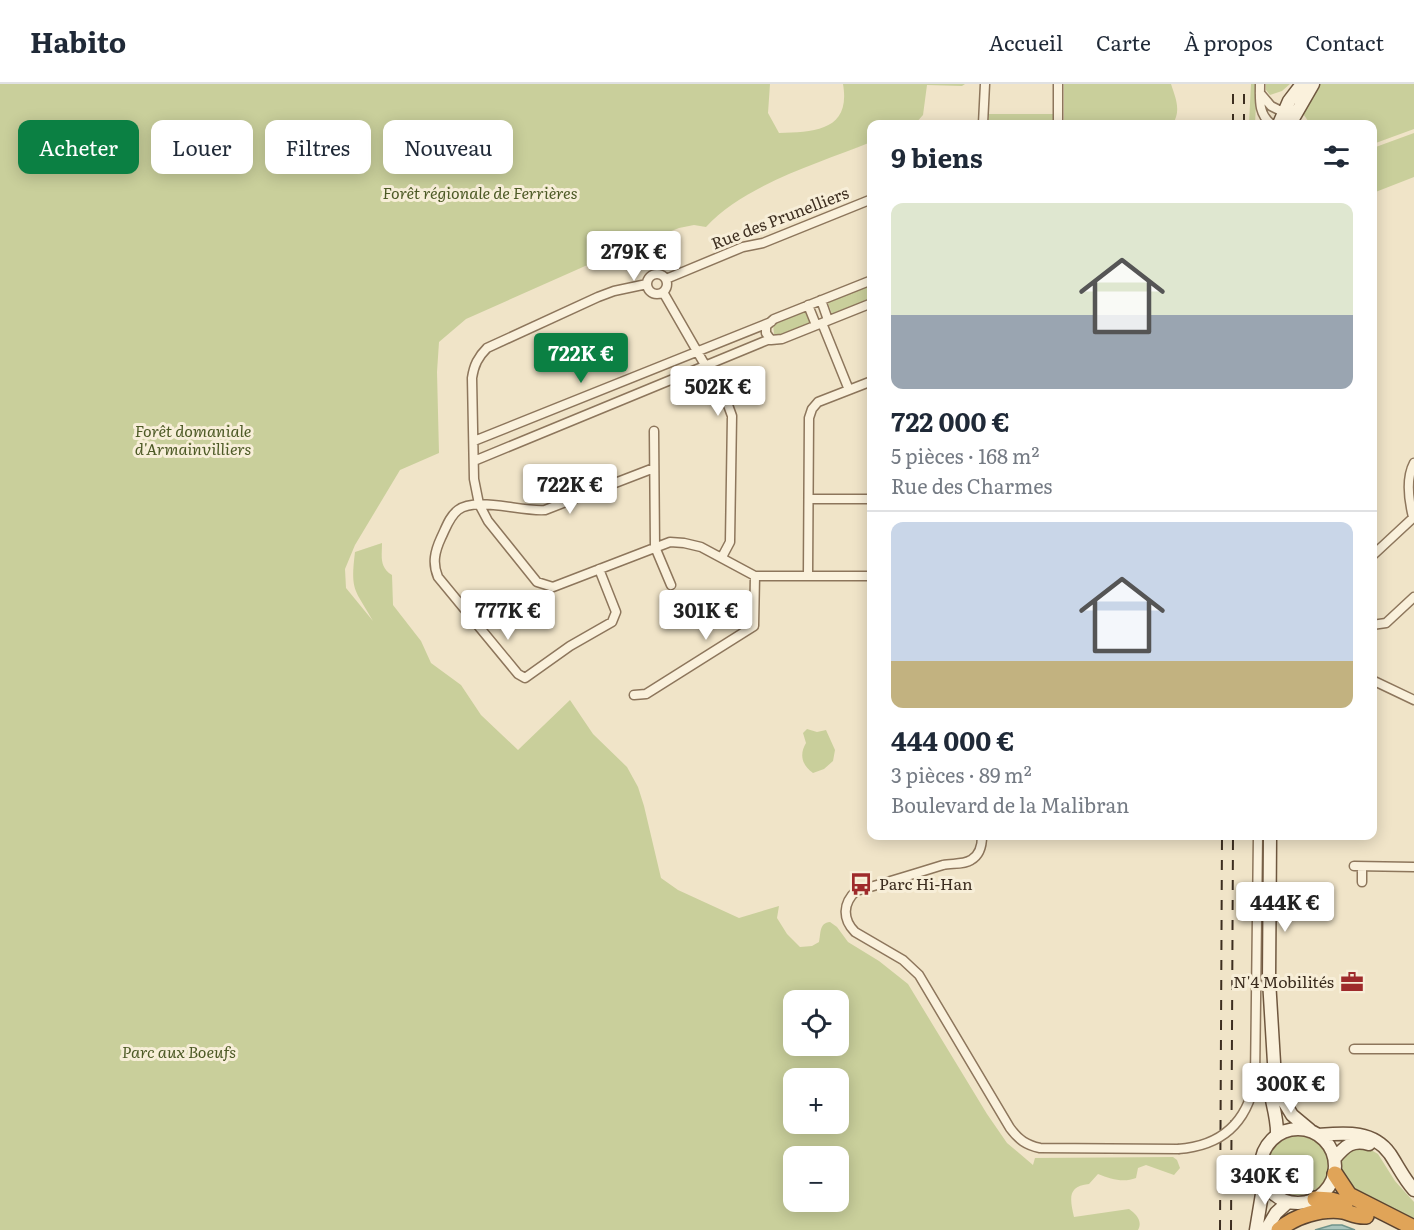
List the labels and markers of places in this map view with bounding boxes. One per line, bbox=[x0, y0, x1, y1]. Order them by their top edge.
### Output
pin: 279K € bbox=[585, 231, 683, 282]
pin: 722K € bbox=[532, 333, 630, 384]
pin: 502K € bbox=[669, 366, 767, 417]
pin: 722K € bbox=[521, 464, 619, 515]
pin: 777K € bbox=[459, 590, 557, 641]
pin: 301K € bbox=[657, 590, 755, 641]
bus stop icon: Parc Hi-Han bbox=[848, 871, 874, 897]
place label: Parc Hi-Han bbox=[879, 871, 973, 895]
pin: 444K € bbox=[1236, 882, 1334, 933]
place label: N'4 Mobilités bbox=[1233, 969, 1334, 993]
office icon: N'4 Mobilités bbox=[1339, 969, 1365, 995]
pin: 300K € bbox=[1242, 1063, 1340, 1114]
pin: 340K € bbox=[1216, 1155, 1314, 1206]

